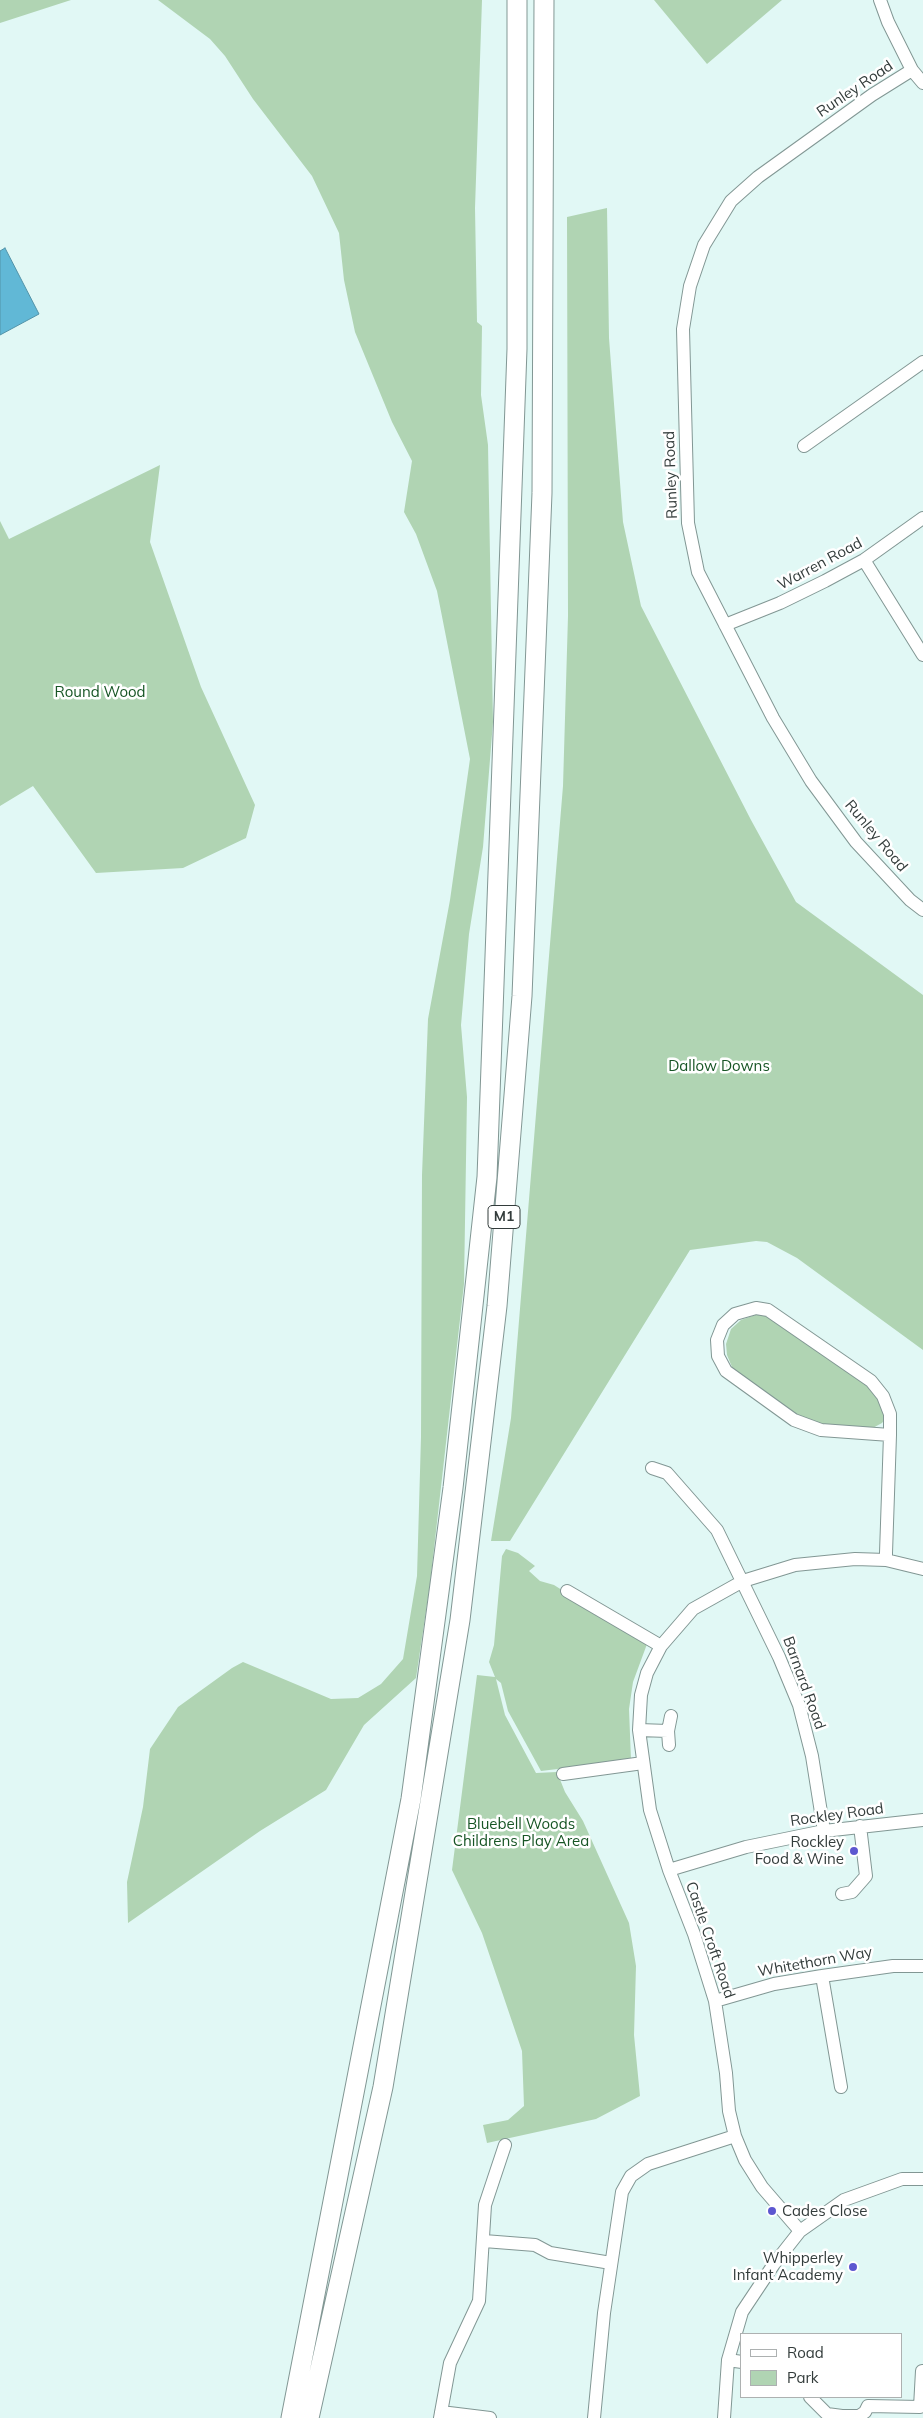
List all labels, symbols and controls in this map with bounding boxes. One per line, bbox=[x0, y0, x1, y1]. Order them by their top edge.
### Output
street label: Runley Road bbox=[813, 57, 897, 121]
street label: Runley Road bbox=[660, 431, 682, 519]
street label: Warren Road bbox=[775, 534, 865, 594]
park label: Round Wood bbox=[54, 683, 146, 701]
street label: Runley Road bbox=[841, 796, 911, 876]
park label: Dallow Downs bbox=[668, 1057, 770, 1075]
road number: M1 bbox=[488, 1206, 520, 1228]
street label: Barnard Road bbox=[779, 1634, 829, 1732]
street label: Rockley Road bbox=[789, 1800, 885, 1830]
park label: Bluebell Woods Childrens Play Area bbox=[453, 1815, 589, 1850]
place label: Rockley Food & Wine bbox=[755, 1833, 844, 1868]
marker: Rockley Food & Wine bbox=[848, 1845, 860, 1857]
street label: Castle Croft Road bbox=[682, 1879, 738, 2001]
street label: Whitethorn Way bbox=[756, 1943, 874, 1981]
place label: Cades Close bbox=[782, 2202, 868, 2220]
marker: Cades Close bbox=[766, 2205, 778, 2217]
place label: Whipperley Infant Academy bbox=[733, 2249, 843, 2284]
marker: Whipperley Infant Academy bbox=[847, 2261, 859, 2273]
legend bbox=[740, 2333, 903, 2398]
text: Road bbox=[787, 2343, 824, 2362]
text: Park bbox=[787, 2368, 819, 2387]

